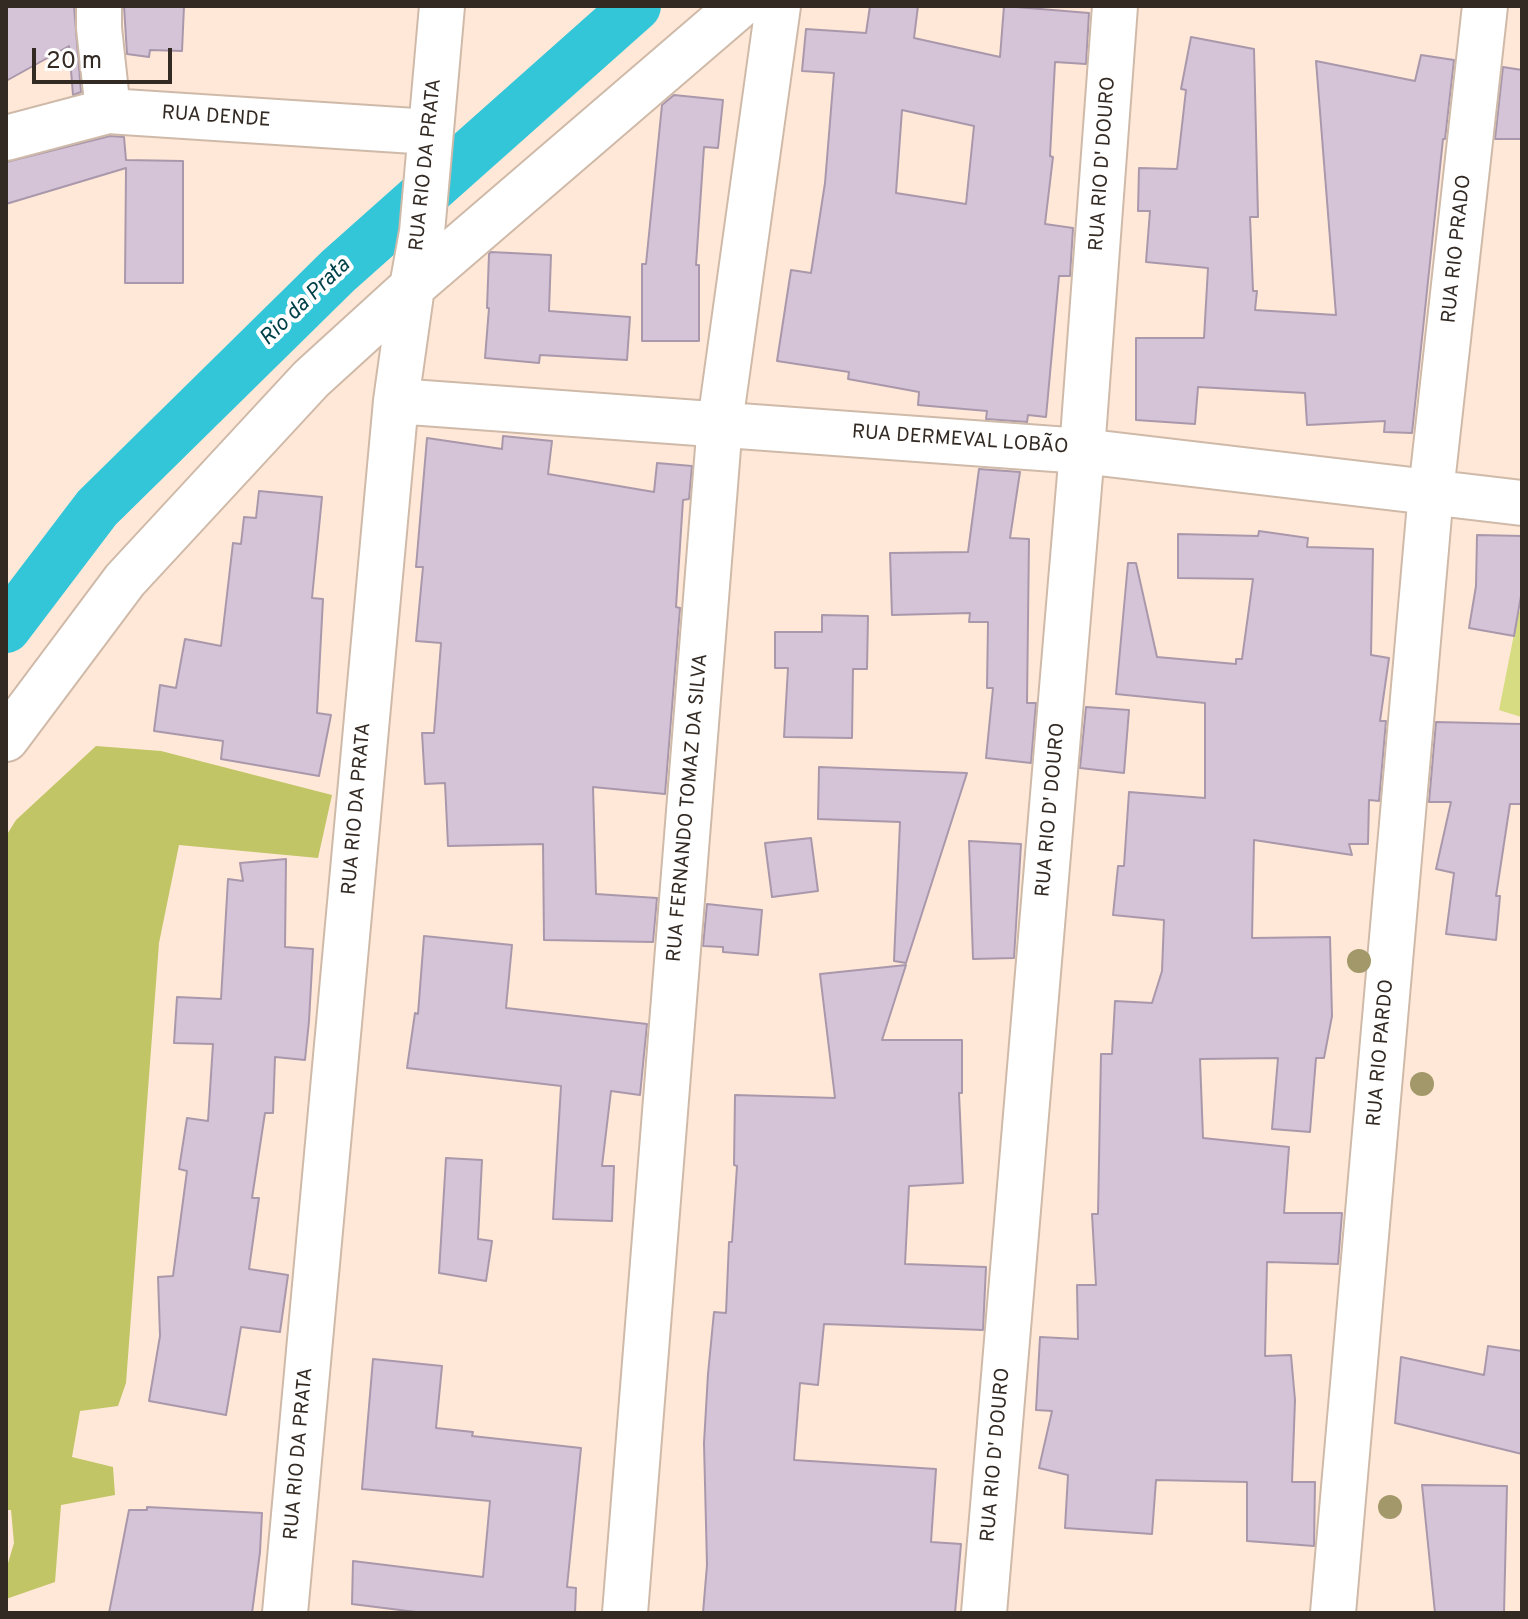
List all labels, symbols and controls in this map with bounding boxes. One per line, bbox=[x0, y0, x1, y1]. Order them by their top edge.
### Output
scale bar bbox=[36, 32, 176, 82]
text: 20 m bbox=[46, 47, 102, 77]
street label: RUA RIO D' DOURO bbox=[1086, 76, 1122, 252]
street label: RUA RIO DA PRATA bbox=[406, 78, 448, 252]
street label: RUA DENDE bbox=[161, 102, 271, 134]
street label: RUA RIO PRADO bbox=[1438, 173, 1478, 325]
water label: Rio da Prata bbox=[255, 253, 357, 353]
street label: RUA DERMEVAL LOBÃO bbox=[851, 421, 1069, 461]
street label: RUA FERNANDO TOMAZ DA SILVA bbox=[664, 653, 714, 963]
street label: RUA RIO DA PRATA bbox=[338, 722, 378, 896]
street label: RUA RIO D' DOURO bbox=[1032, 722, 1072, 898]
street label: RUA RIO PARDO bbox=[1364, 978, 1400, 1128]
street label: RUA RIO DA PRATA bbox=[280, 1367, 320, 1541]
street label: RUA RIO D' DOURO bbox=[977, 1367, 1017, 1543]

